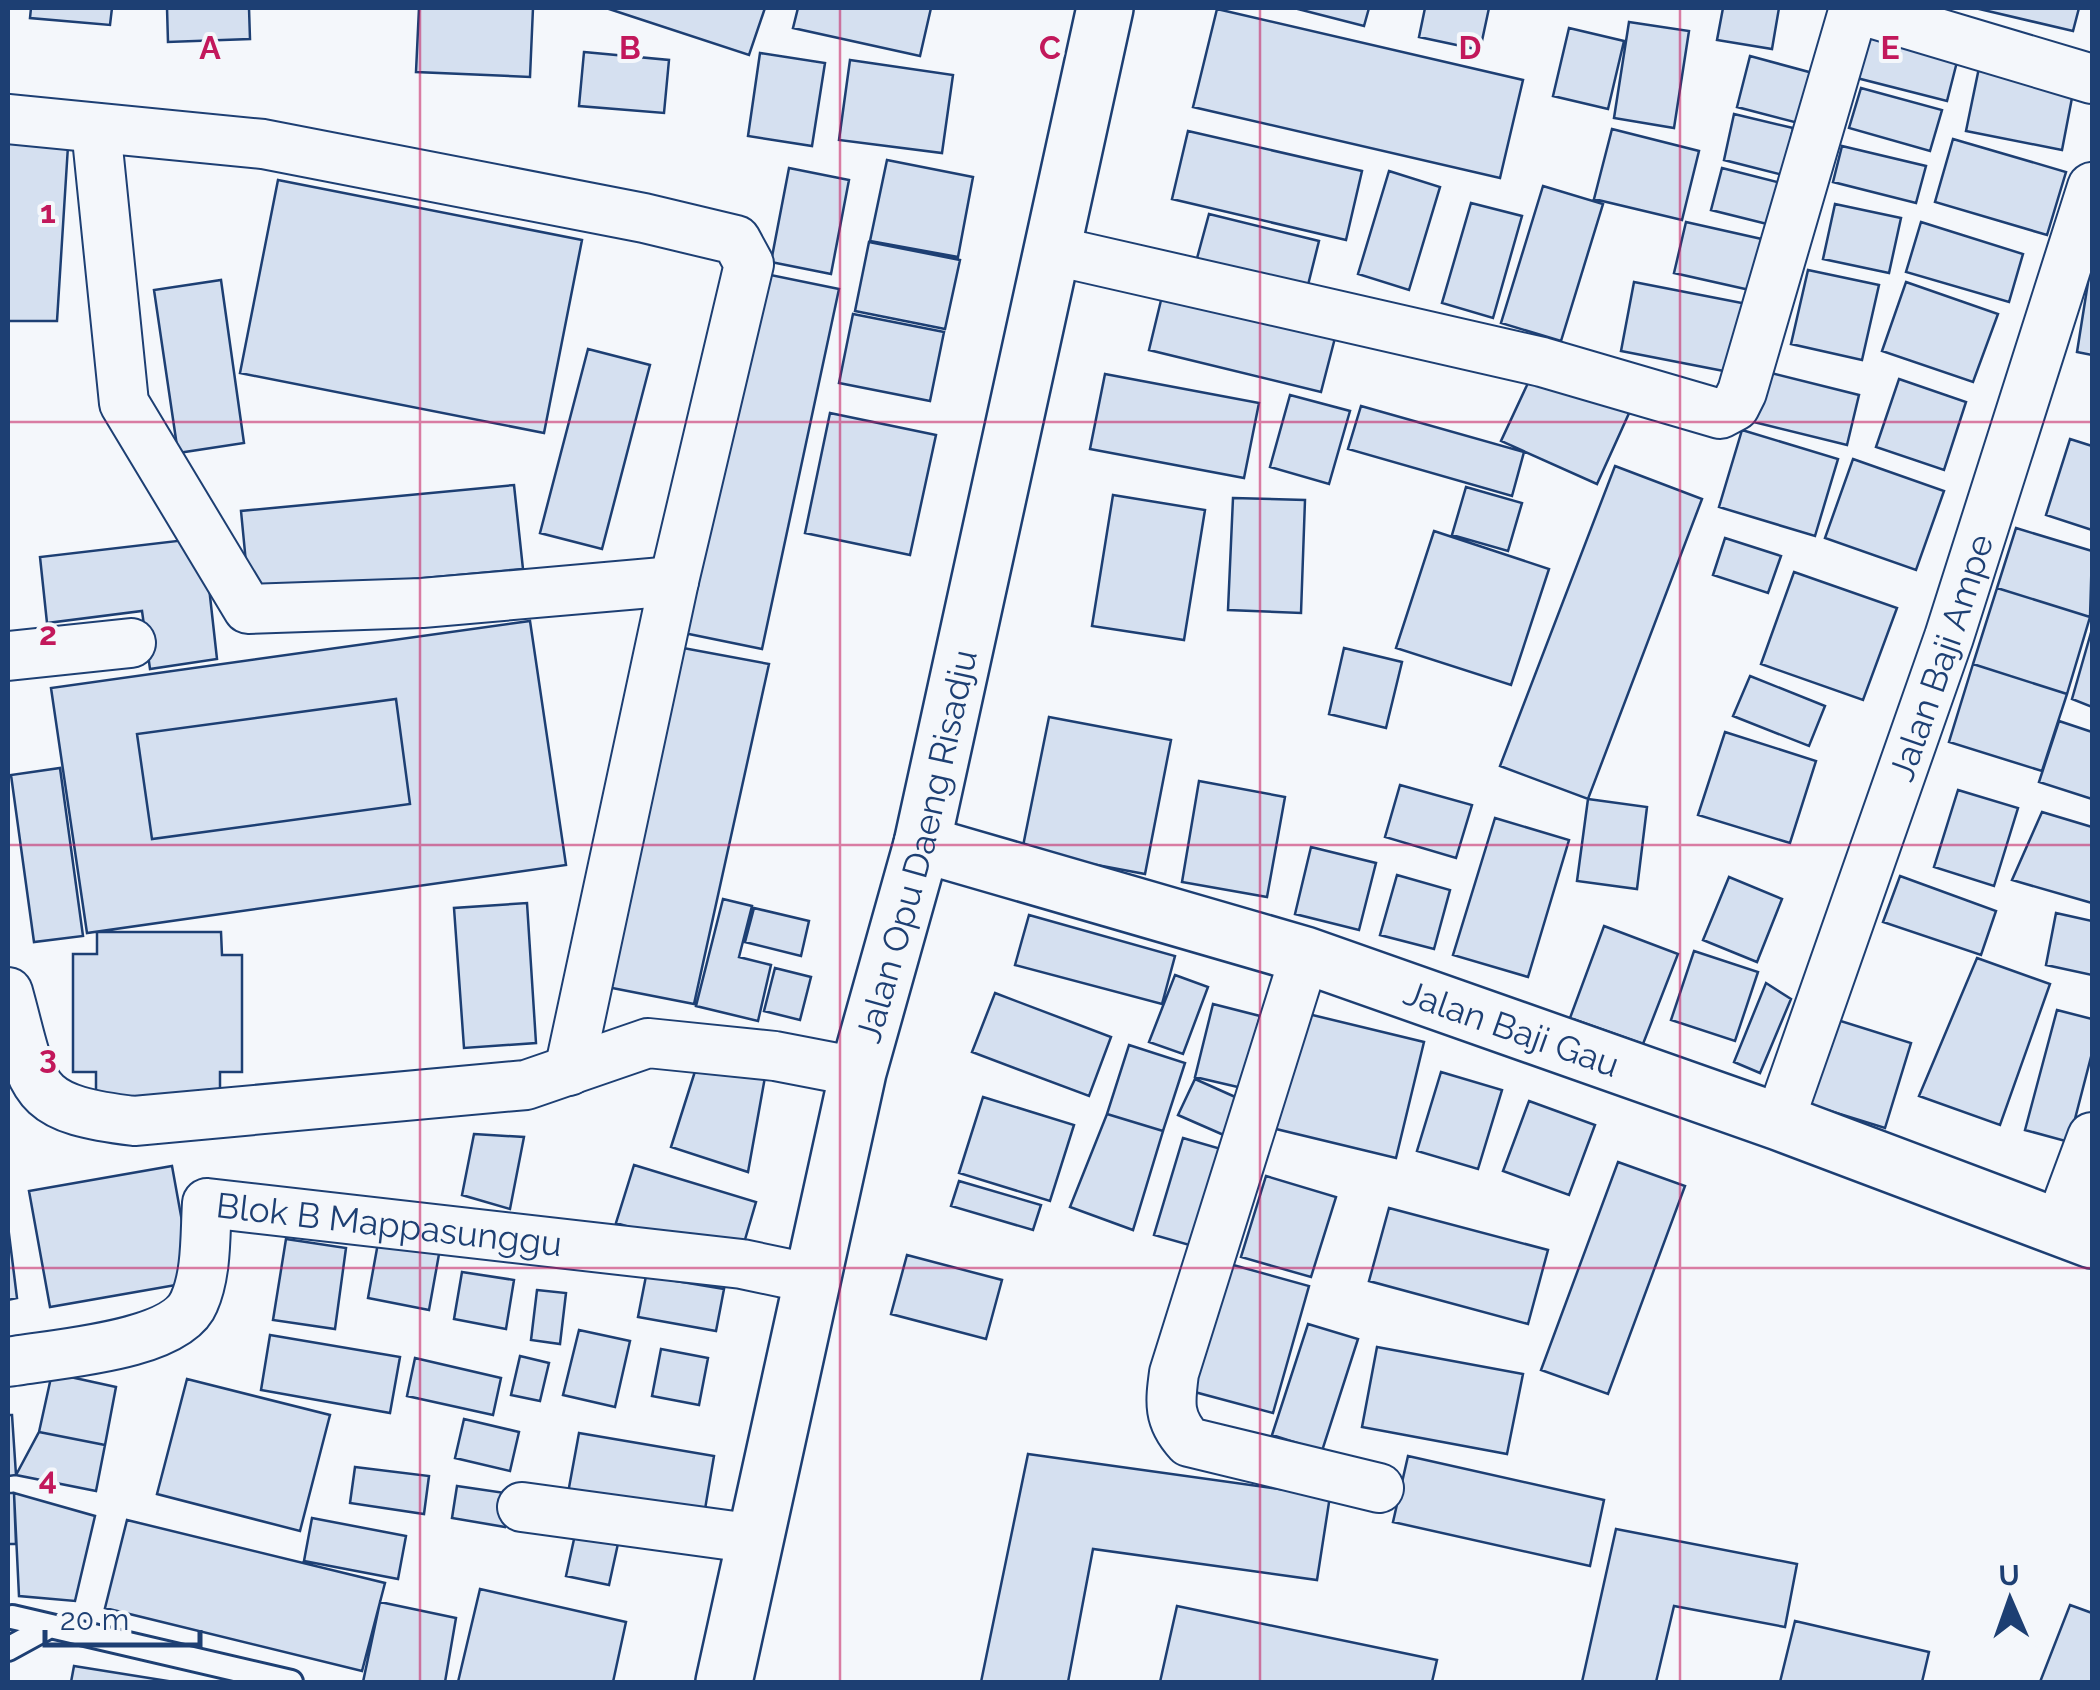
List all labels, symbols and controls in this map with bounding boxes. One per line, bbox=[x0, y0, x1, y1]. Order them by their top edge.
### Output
text: A bbox=[199, 29, 221, 66]
text: B bbox=[619, 29, 641, 66]
text: C bbox=[1039, 29, 1061, 66]
text: D bbox=[1459, 29, 1481, 66]
text: E bbox=[1880, 29, 1900, 66]
text: 1 bbox=[40, 193, 56, 230]
street label: Jalan Baji Ampe bbox=[1880, 529, 2001, 786]
text: 2 bbox=[39, 615, 57, 652]
street label: Jalan Opu Daeng Risadju bbox=[847, 646, 984, 1047]
street label: Jalan Baji Gau bbox=[1399, 971, 1625, 1085]
text: 3 bbox=[39, 1038, 57, 1075]
street label: Blok B Mappasunggu bbox=[214, 1184, 564, 1264]
text: 4 bbox=[39, 1460, 57, 1497]
north arrow bbox=[1960, 1550, 2060, 1650]
text: U bbox=[1998, 1559, 2020, 1592]
scale bar bbox=[45, 1585, 200, 1647]
text: 20 m bbox=[60, 1602, 129, 1637]

